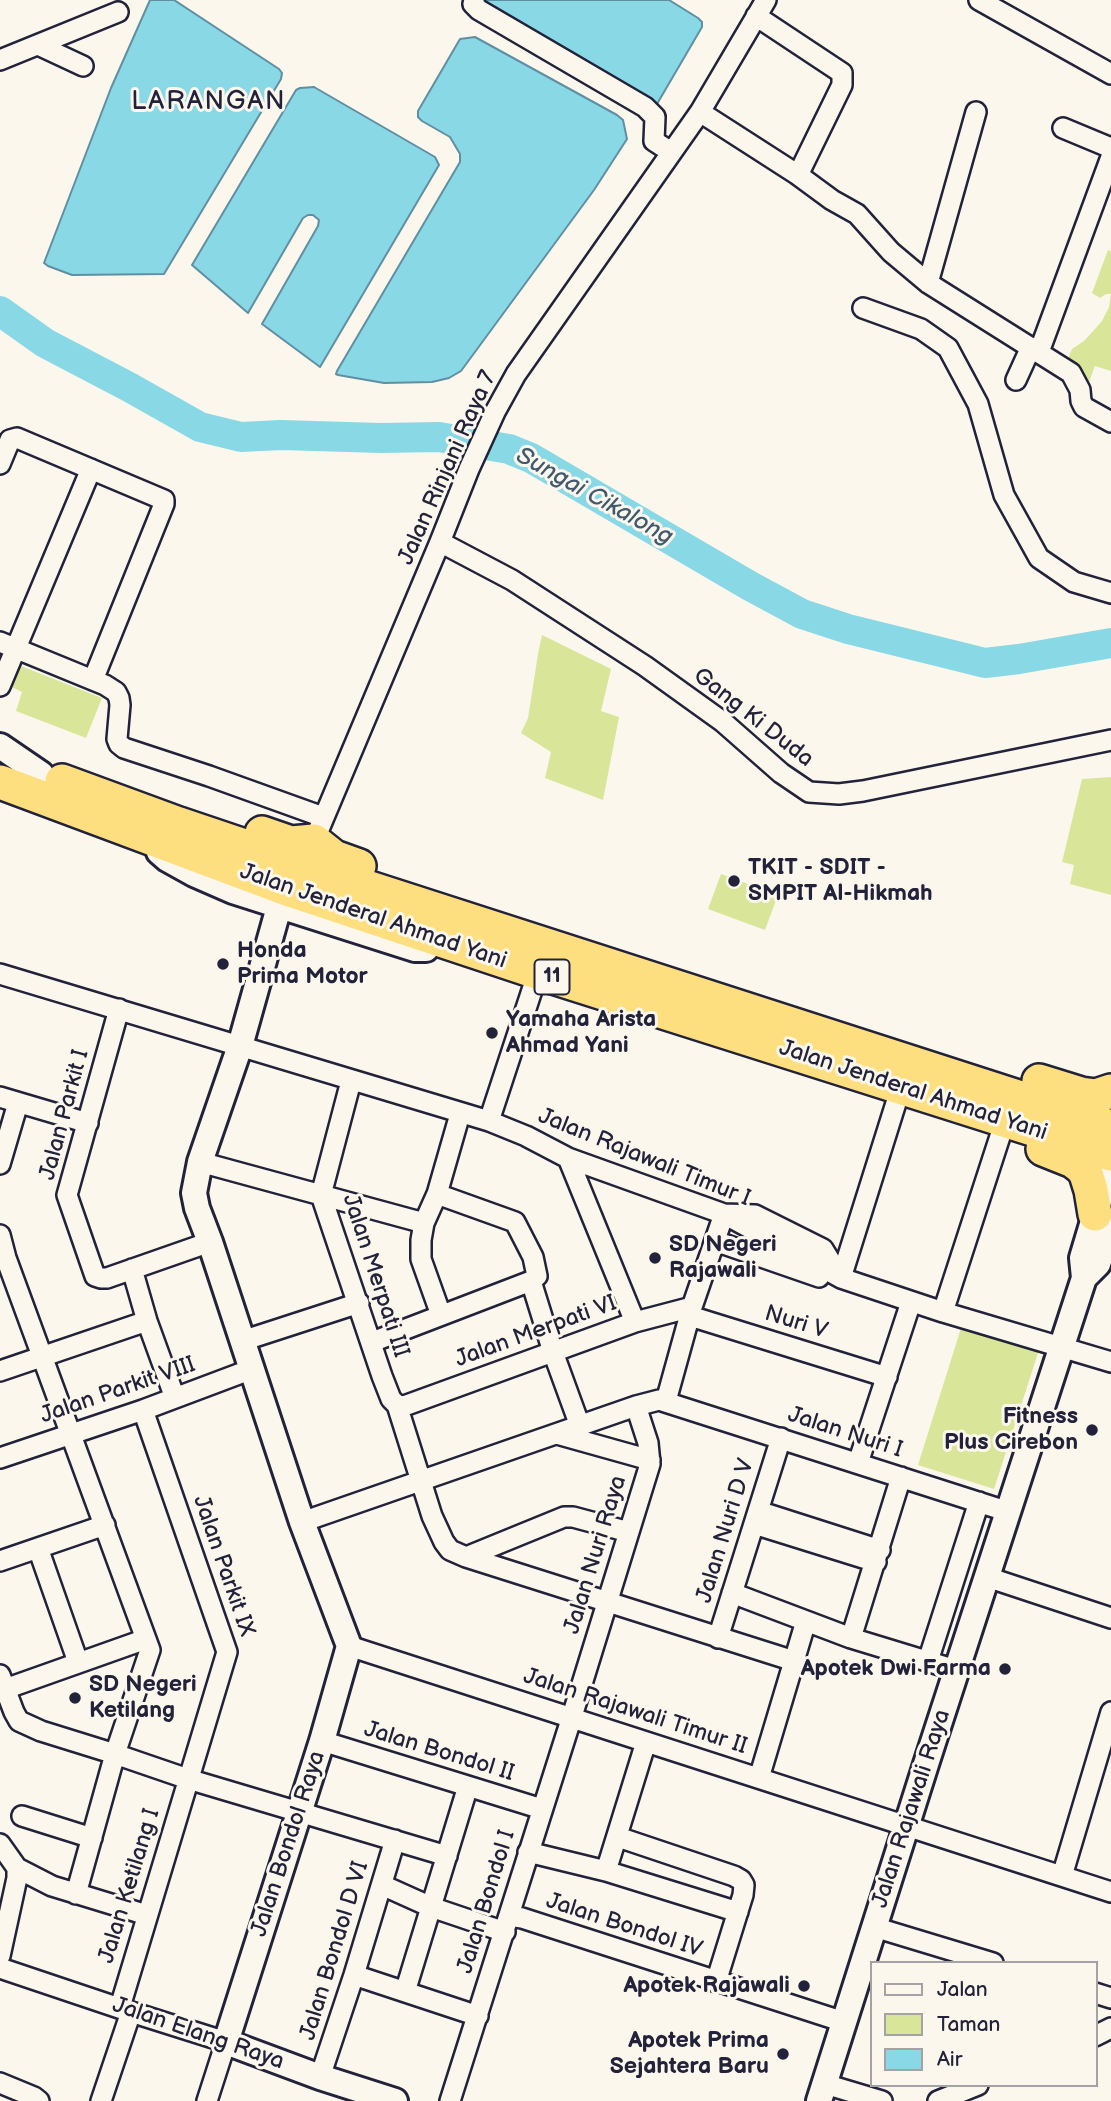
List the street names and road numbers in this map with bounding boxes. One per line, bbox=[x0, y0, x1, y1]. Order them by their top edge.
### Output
street label: Jalan Rinjani Raya 7 bbox=[393, 367, 503, 569]
street label: Gang Ki Duda bbox=[687, 663, 819, 773]
street label: Jalan Jenderal Ahmad Yani bbox=[236, 858, 510, 976]
road number: 11 bbox=[534, 960, 570, 995]
street label: Jalan Jenderal Ahmad Yani bbox=[776, 1035, 1050, 1147]
street label: Jalan Parkit I bbox=[34, 1047, 96, 1183]
street label: Jalan Rajawali Timur I bbox=[534, 1103, 754, 1213]
street label: Jalan Merpati III bbox=[336, 1191, 414, 1361]
street label: Jalan Merpati VI bbox=[451, 1290, 621, 1374]
street label: Nuri V bbox=[761, 1300, 831, 1346]
street label: Jalan Parkit VIII bbox=[37, 1352, 199, 1430]
street label: Jalan Nuri I bbox=[784, 1402, 906, 1464]
street label: Jalan Nuri D V bbox=[691, 1456, 761, 1606]
street label: Jalan Nuri Raya bbox=[559, 1473, 633, 1637]
street label: Jalan Parkit IX bbox=[186, 1492, 260, 1640]
street label: Jalan Rajawali Timur II bbox=[520, 1663, 750, 1761]
street label: Jalan Rajawali Raya bbox=[867, 1706, 957, 1912]
street label: Jalan Bondol II bbox=[361, 1716, 517, 1788]
street label: Jalan Bondol Raya bbox=[246, 1748, 332, 1940]
street label: Jalan Ketilang I bbox=[93, 1805, 167, 1967]
street label: Jalan Bondol I bbox=[452, 1827, 522, 1977]
street label: Jalan Bondol D VI bbox=[295, 1858, 375, 2044]
street label: Jalan Bondol IV bbox=[542, 1888, 706, 1964]
street label: Jalan Elang Raya bbox=[109, 1992, 287, 2076]

